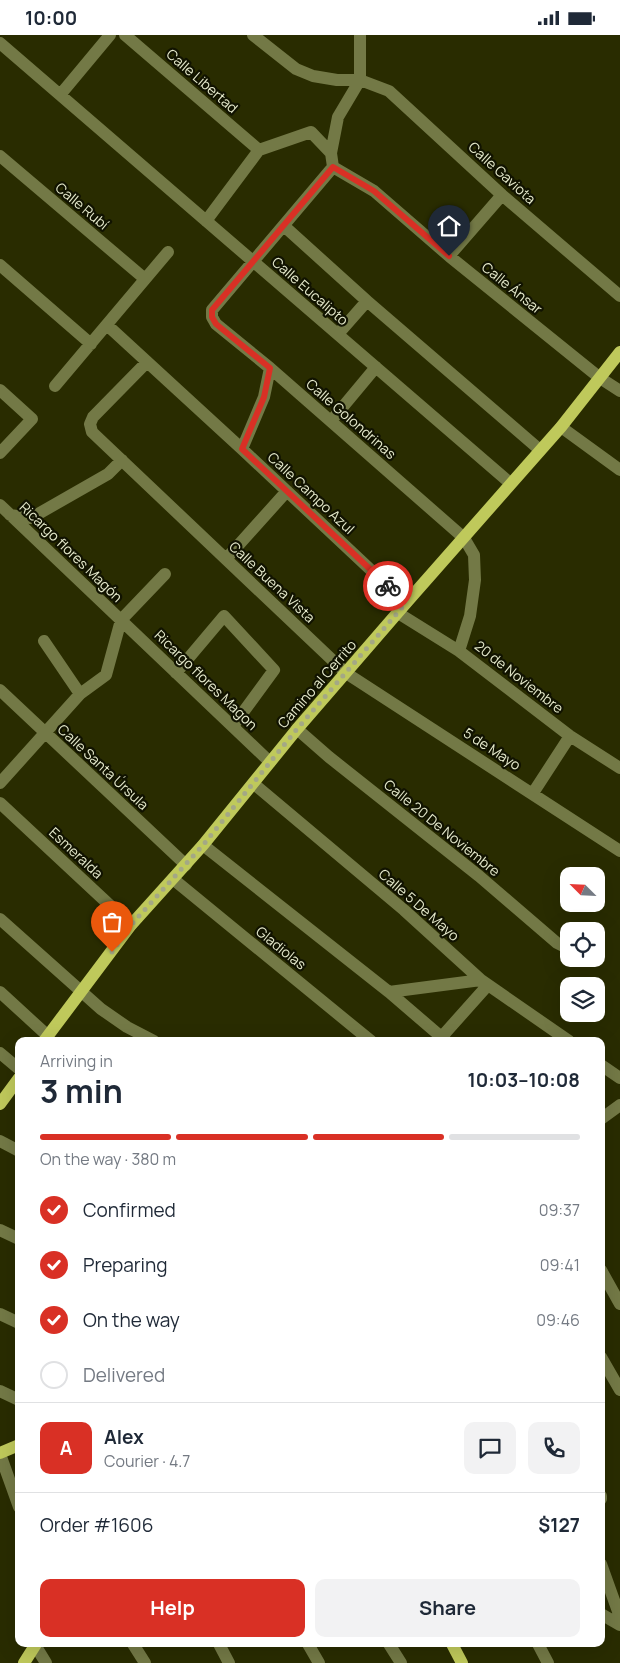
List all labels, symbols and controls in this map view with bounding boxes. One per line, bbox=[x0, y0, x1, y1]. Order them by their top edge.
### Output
text: 10:00 bbox=[25, 5, 77, 31]
street label: Calle Libertad bbox=[163, 44, 242, 117]
street label: Calle Gaviota bbox=[464, 137, 540, 208]
street label: Calle Rubí bbox=[52, 178, 113, 233]
pin bbox=[428, 205, 470, 256]
icon: home bbox=[435, 212, 463, 240]
street label: Calle Eucalipto bbox=[268, 252, 353, 329]
street label: Calle Ánsar bbox=[478, 257, 547, 318]
street label: Calle Golondrinas bbox=[302, 374, 400, 463]
street label: Calle Campo Azul bbox=[264, 447, 359, 538]
street label: Ricargo flores Magón bbox=[16, 497, 127, 606]
street label: Calle Buena Vista bbox=[225, 537, 320, 627]
courier bbox=[363, 561, 413, 611]
icon: bike bbox=[374, 572, 402, 600]
street label: Ricargo flores Magon bbox=[151, 625, 262, 734]
street label: Camino al Cerrito bbox=[273, 635, 360, 732]
street label: 20 de Noviembre bbox=[471, 636, 568, 717]
street label: Calle Santa Úrsula bbox=[54, 720, 153, 814]
street label: 5 de Mayo bbox=[460, 723, 525, 774]
street label: Calle 20 De Noviembre bbox=[380, 775, 504, 880]
street label: Esmeralda bbox=[45, 823, 107, 883]
street label: Calle 5 De Mayo bbox=[375, 864, 464, 945]
north arrow bbox=[560, 867, 605, 913]
map controls bbox=[560, 867, 605, 1022]
pin bbox=[91, 901, 133, 952]
icon: bag bbox=[98, 908, 126, 936]
street label: Gladiolas bbox=[252, 922, 310, 974]
button: locate bbox=[560, 922, 605, 967]
button: layers bbox=[560, 977, 605, 1022]
text: Arriving in bbox=[40, 1050, 113, 1072]
text: 10:03–10:08 bbox=[467, 1067, 580, 1093]
text: 3 min bbox=[40, 1069, 123, 1113]
text: On the way · 380 m bbox=[40, 1148, 176, 1170]
icon: check bbox=[40, 1196, 68, 1224]
text: Confirmed bbox=[83, 1197, 176, 1223]
text: 09:37 bbox=[539, 1199, 580, 1221]
icon: check bbox=[40, 1251, 68, 1279]
text: Preparing bbox=[83, 1252, 168, 1278]
text: 09:41 bbox=[540, 1254, 580, 1276]
icon: check bbox=[40, 1306, 68, 1334]
text: On the way bbox=[83, 1307, 180, 1333]
text: 09:46 bbox=[536, 1309, 580, 1331]
text: Delivered bbox=[83, 1362, 165, 1388]
button: chat bbox=[464, 1422, 516, 1474]
button: phone bbox=[528, 1422, 580, 1474]
text: Alex bbox=[104, 1424, 144, 1450]
text: A bbox=[60, 1435, 72, 1461]
text: Courier · 4.7 bbox=[104, 1450, 190, 1472]
text: Order #1606 bbox=[40, 1512, 154, 1538]
text: $127 bbox=[538, 1512, 580, 1538]
button: Help bbox=[40, 1579, 305, 1637]
button: Share bbox=[315, 1579, 580, 1637]

